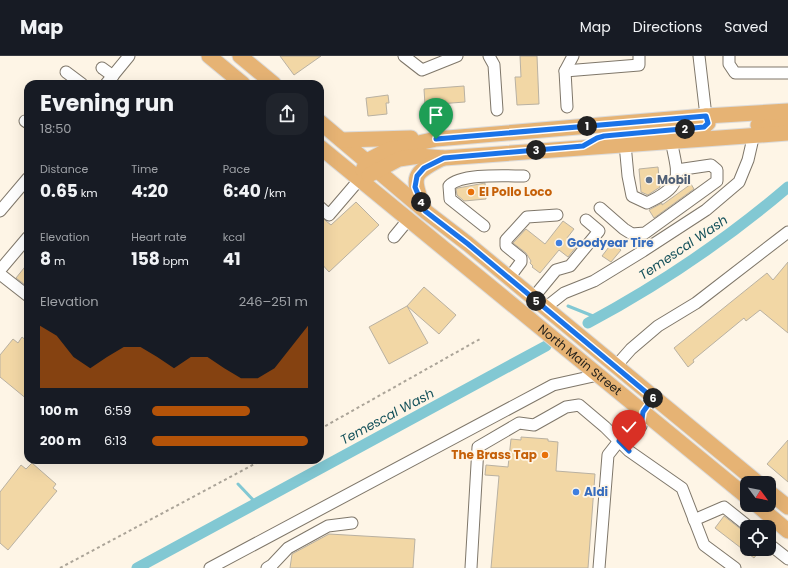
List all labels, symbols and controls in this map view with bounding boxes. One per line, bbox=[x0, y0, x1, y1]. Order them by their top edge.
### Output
text: Map bbox=[20, 14, 63, 41]
text: Map bbox=[580, 17, 611, 37]
text: Directions bbox=[633, 17, 702, 37]
text: Saved bbox=[724, 17, 768, 37]
text: Evening run bbox=[40, 88, 174, 119]
button: share bbox=[266, 93, 308, 135]
pin bbox=[419, 98, 453, 139]
icon: arrive bbox=[425, 104, 447, 126]
pin: 1 bbox=[577, 116, 597, 136]
text: 1 bbox=[585, 118, 589, 134]
text: 18:50 bbox=[40, 119, 71, 138]
pin: 2 bbox=[675, 119, 695, 139]
text: 2 bbox=[682, 121, 688, 137]
pin: 3 bbox=[526, 140, 546, 160]
text: 3 bbox=[533, 142, 539, 158]
text: Distance bbox=[40, 161, 88, 177]
text: Time bbox=[131, 161, 158, 177]
text: Pace bbox=[223, 161, 250, 177]
place label: Mobil bbox=[657, 171, 691, 188]
marker: Mobil bbox=[644, 175, 654, 185]
text: 0.65 bbox=[40, 179, 78, 203]
text: 4:20 bbox=[131, 179, 168, 203]
text: 6:40 bbox=[223, 179, 261, 203]
place label: El Pollo Loco bbox=[479, 183, 553, 200]
text: km bbox=[78, 185, 98, 201]
text: /km bbox=[261, 185, 286, 201]
marker: El Pollo Loco bbox=[466, 187, 476, 197]
pin: 4 bbox=[411, 192, 431, 212]
text: 4 bbox=[417, 194, 425, 210]
water label: Temescal Wash bbox=[635, 211, 732, 284]
text: Elevation bbox=[40, 229, 90, 245]
text: Heart rate bbox=[131, 229, 187, 245]
text: kcal bbox=[223, 229, 245, 245]
place label: Goodyear Tire bbox=[567, 234, 654, 251]
marker: Goodyear Tire bbox=[554, 238, 564, 248]
text: 8 bbox=[40, 247, 51, 271]
text: 158 bbox=[131, 247, 160, 271]
text: 41 bbox=[223, 247, 241, 271]
text: m bbox=[51, 253, 65, 269]
text: bpm bbox=[160, 253, 189, 269]
pin: 5 bbox=[526, 291, 546, 311]
text: Elevation bbox=[40, 292, 99, 311]
text: 246–251 m bbox=[239, 292, 308, 311]
text: 5 bbox=[532, 293, 540, 309]
street label: North Main Street bbox=[535, 320, 626, 399]
water label: Temescal Wash bbox=[337, 384, 437, 449]
pin: 6 bbox=[643, 388, 663, 408]
text: 6 bbox=[649, 390, 657, 406]
text: 100 m bbox=[40, 401, 78, 420]
text: 6:59 bbox=[104, 401, 131, 420]
pin bbox=[612, 410, 646, 451]
icon: check bbox=[618, 416, 640, 438]
text: 200 m bbox=[40, 431, 81, 450]
text: 6:13 bbox=[104, 431, 127, 450]
place label: The Brass Tap bbox=[451, 446, 537, 463]
marker: The Brass Tap bbox=[540, 450, 550, 460]
north arrow bbox=[740, 476, 776, 512]
map controls bbox=[740, 476, 776, 556]
place label: Aldi bbox=[584, 483, 608, 500]
marker: Aldi bbox=[571, 487, 581, 497]
button: locate bbox=[740, 520, 776, 556]

